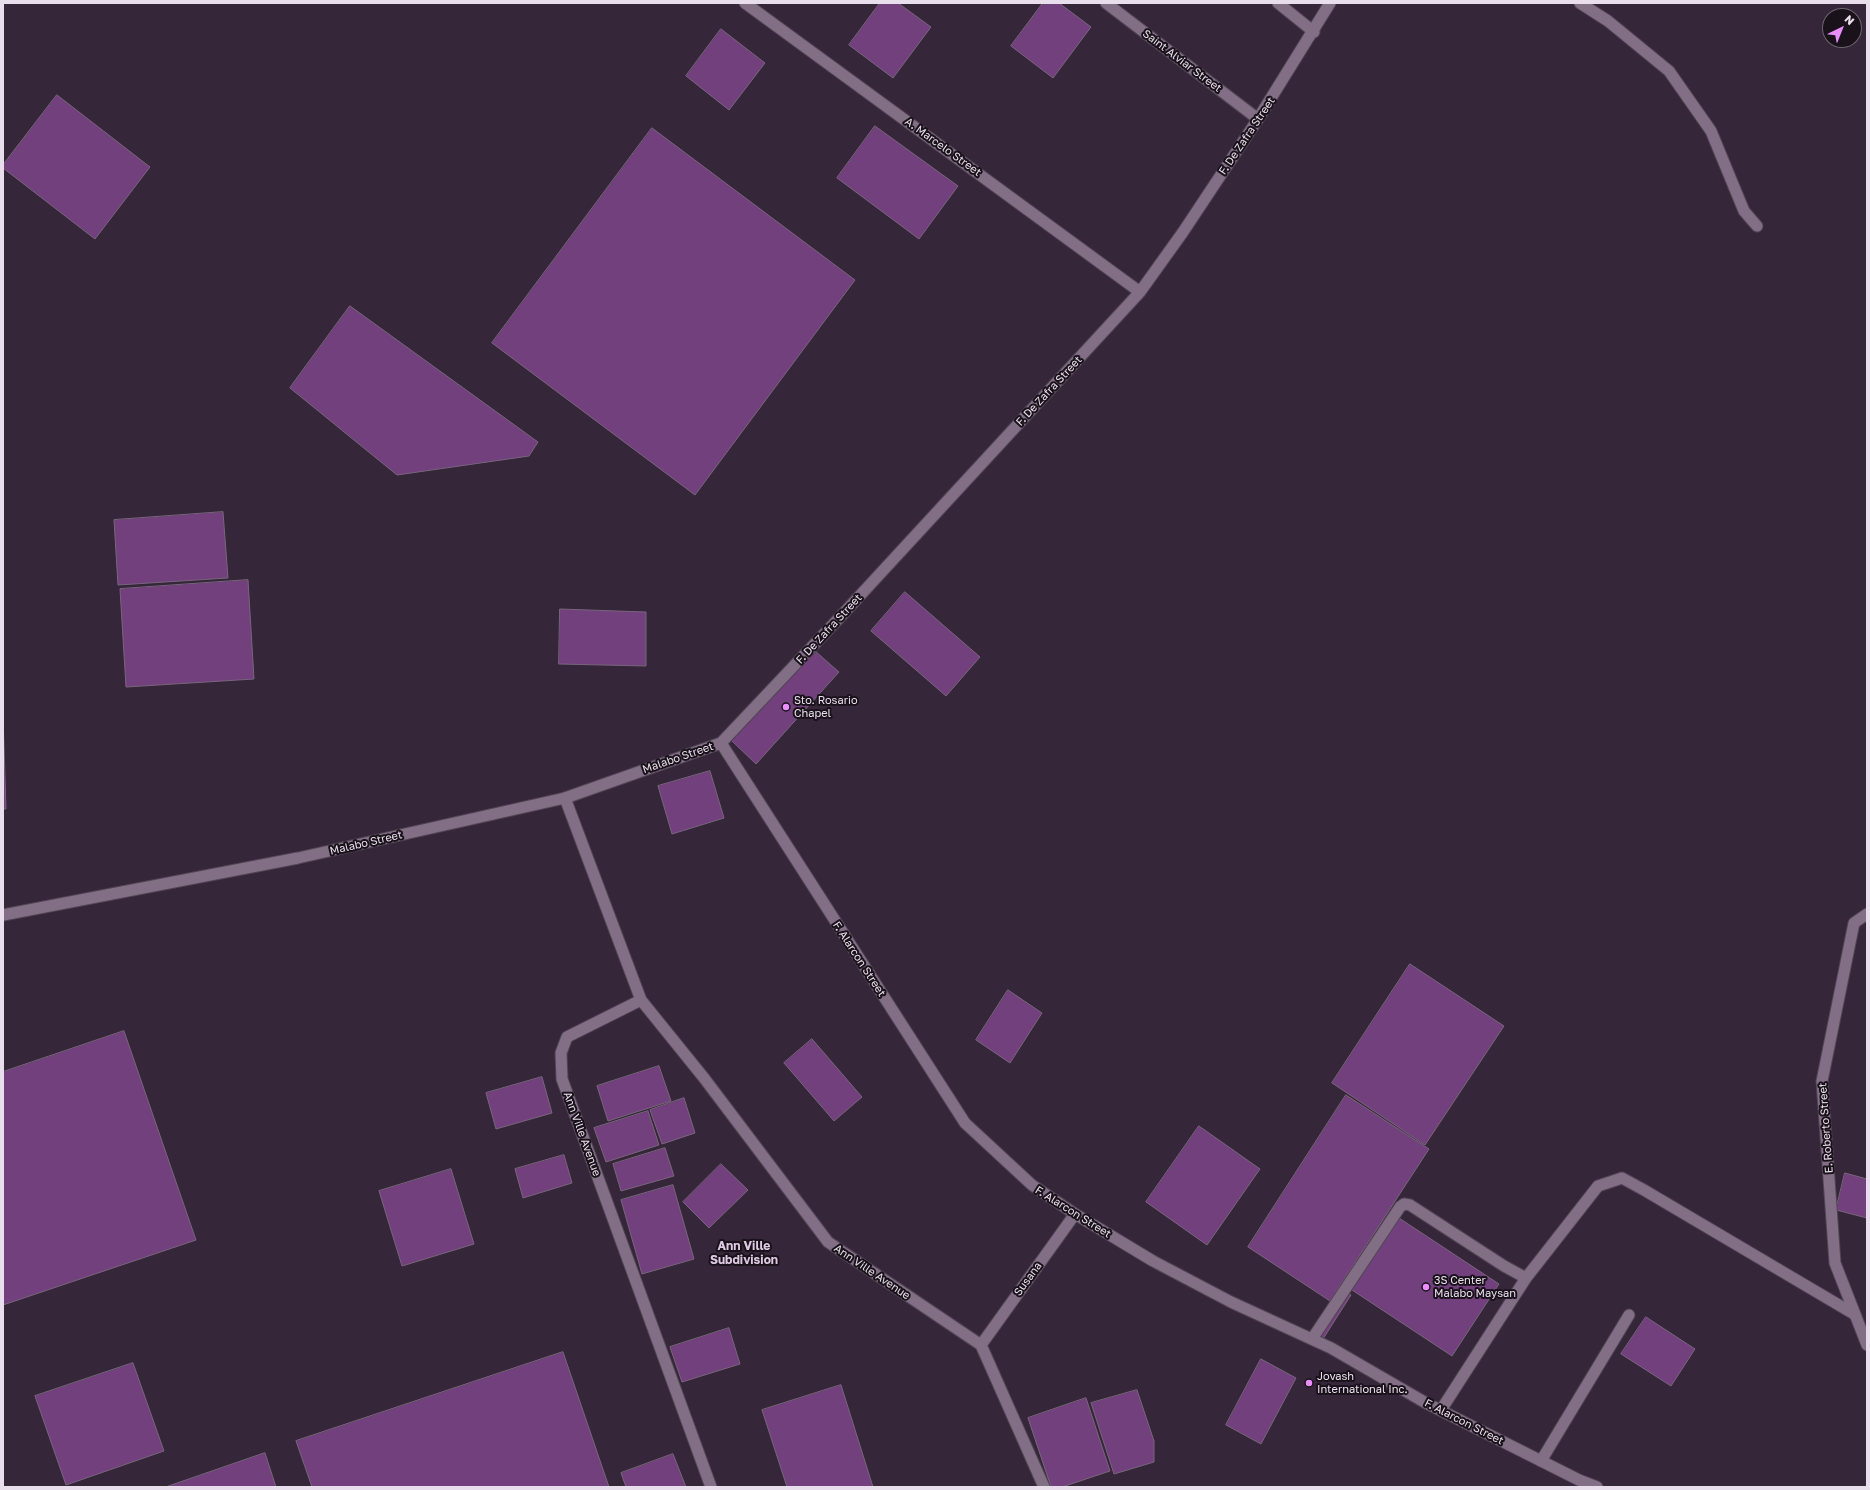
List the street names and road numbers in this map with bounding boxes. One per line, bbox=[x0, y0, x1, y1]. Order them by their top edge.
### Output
street label: Saint Alviar Street bbox=[1140, 27, 1224, 95]
street label: F. De Zafra Street bbox=[1216, 95, 1278, 177]
street label: A. Marcelo Street bbox=[902, 115, 984, 179]
street label: F. De Zafra Street bbox=[1013, 353, 1085, 429]
street label: F. De Zafra Street bbox=[793, 591, 865, 667]
street label: Malabo Street bbox=[641, 740, 715, 776]
street label: Malabo Street bbox=[328, 828, 404, 858]
street label: F. Alarcon Street bbox=[830, 919, 888, 999]
street label: E. Roberto Street bbox=[1816, 1082, 1836, 1174]
street label: Ann Ville Avenue bbox=[561, 1090, 603, 1178]
street label: F. Alarcon Street bbox=[1033, 1183, 1113, 1241]
street label: Ann Ville Avenue bbox=[831, 1242, 913, 1302]
street label: Susana bbox=[1011, 1259, 1045, 1299]
street label: F. Alarcon Street bbox=[1422, 1396, 1506, 1448]

